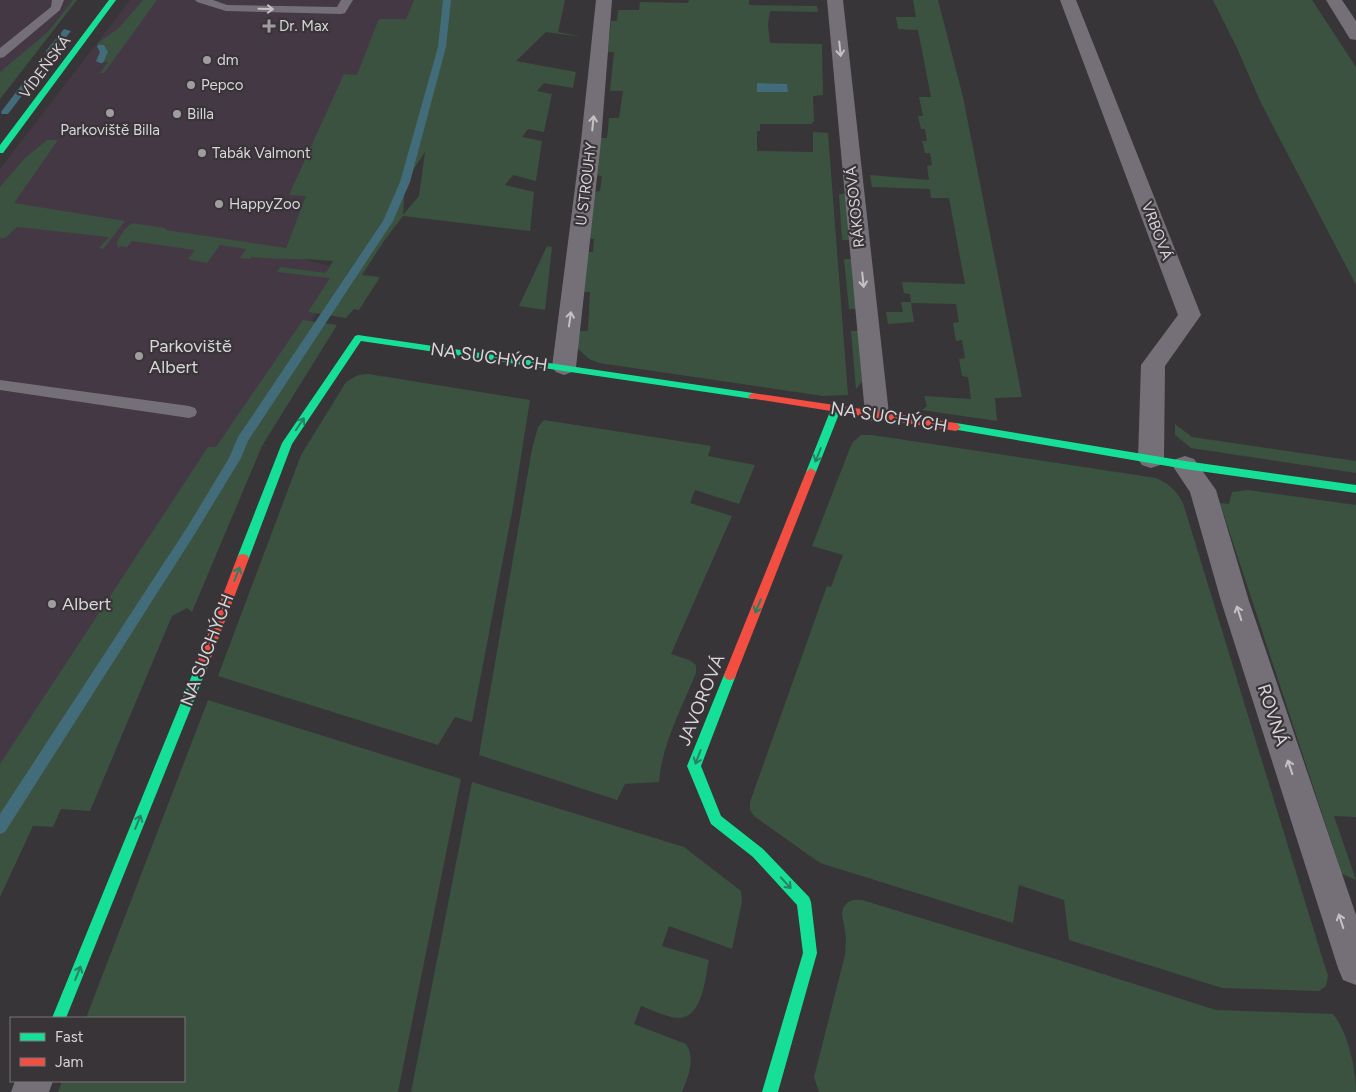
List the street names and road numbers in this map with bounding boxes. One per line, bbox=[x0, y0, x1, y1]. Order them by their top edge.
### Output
street label: VÍDEŇSKÁ bbox=[16, 32, 74, 102]
street label: U STROUHY bbox=[572, 141, 600, 227]
street label: RÁKOSOVÁ bbox=[842, 165, 868, 249]
street label: VRBOVÁ bbox=[1138, 199, 1176, 263]
street label: NA SUCHÝCH bbox=[429, 338, 549, 376]
street label: NA SUCHÝCH bbox=[829, 397, 949, 437]
street label: NA SUCHÝCH bbox=[176, 591, 238, 709]
street label: JAVOROVÁ bbox=[673, 651, 729, 749]
street label: ROVNÁ bbox=[1253, 681, 1293, 749]

